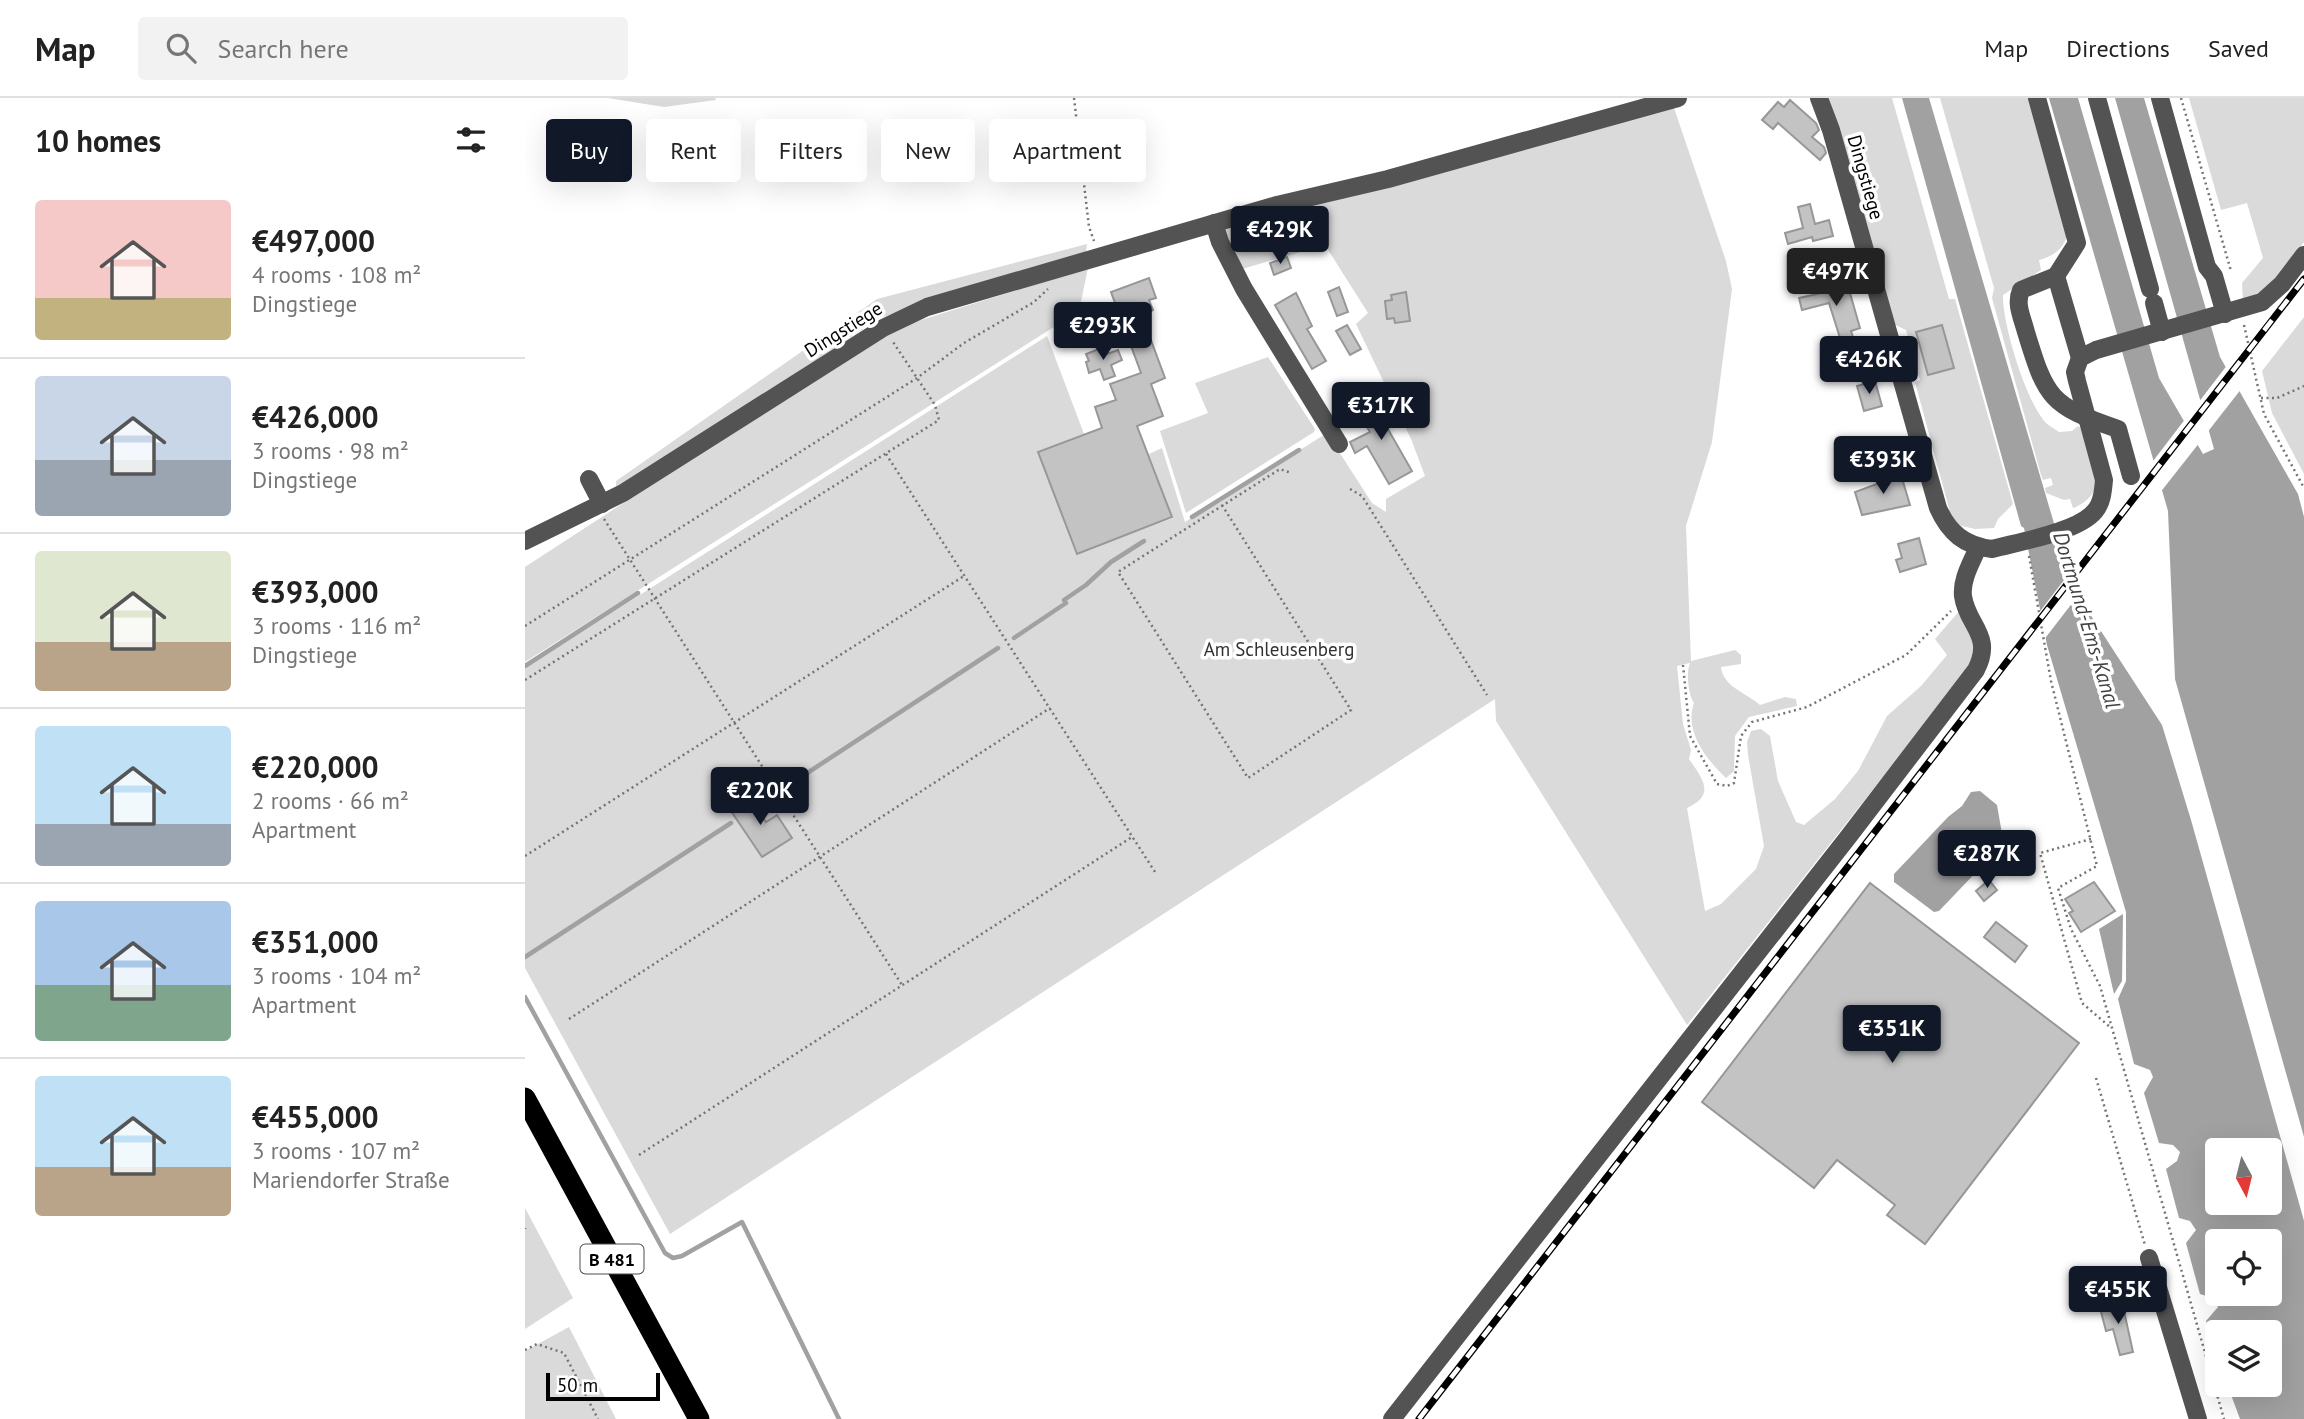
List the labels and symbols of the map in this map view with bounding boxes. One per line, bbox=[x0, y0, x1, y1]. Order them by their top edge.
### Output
street label: Dingstiege bbox=[1842, 132, 1890, 222]
pin: €429K bbox=[1231, 206, 1329, 266]
pin: €497K bbox=[1787, 248, 1885, 308]
street label: Dingstiege bbox=[800, 296, 886, 362]
pin: €293K bbox=[1054, 302, 1152, 362]
pin: €426K bbox=[1820, 336, 1918, 396]
pin: €317K bbox=[1332, 382, 1430, 442]
pin: €393K bbox=[1834, 436, 1932, 496]
water label: Dortmund-Ems-Kanal bbox=[2047, 528, 2127, 712]
park label: Am Schleusenberg bbox=[1204, 637, 1354, 661]
pin: €220K bbox=[711, 768, 809, 827]
pin: €287K bbox=[1938, 830, 2036, 890]
pin: €351K bbox=[1843, 1006, 1941, 1065]
north arrow bbox=[2205, 1138, 2282, 1214]
road number: B 481 bbox=[581, 1244, 644, 1274]
pin: €455K bbox=[2069, 1266, 2167, 1326]
scale bar bbox=[546, 1370, 660, 1402]

